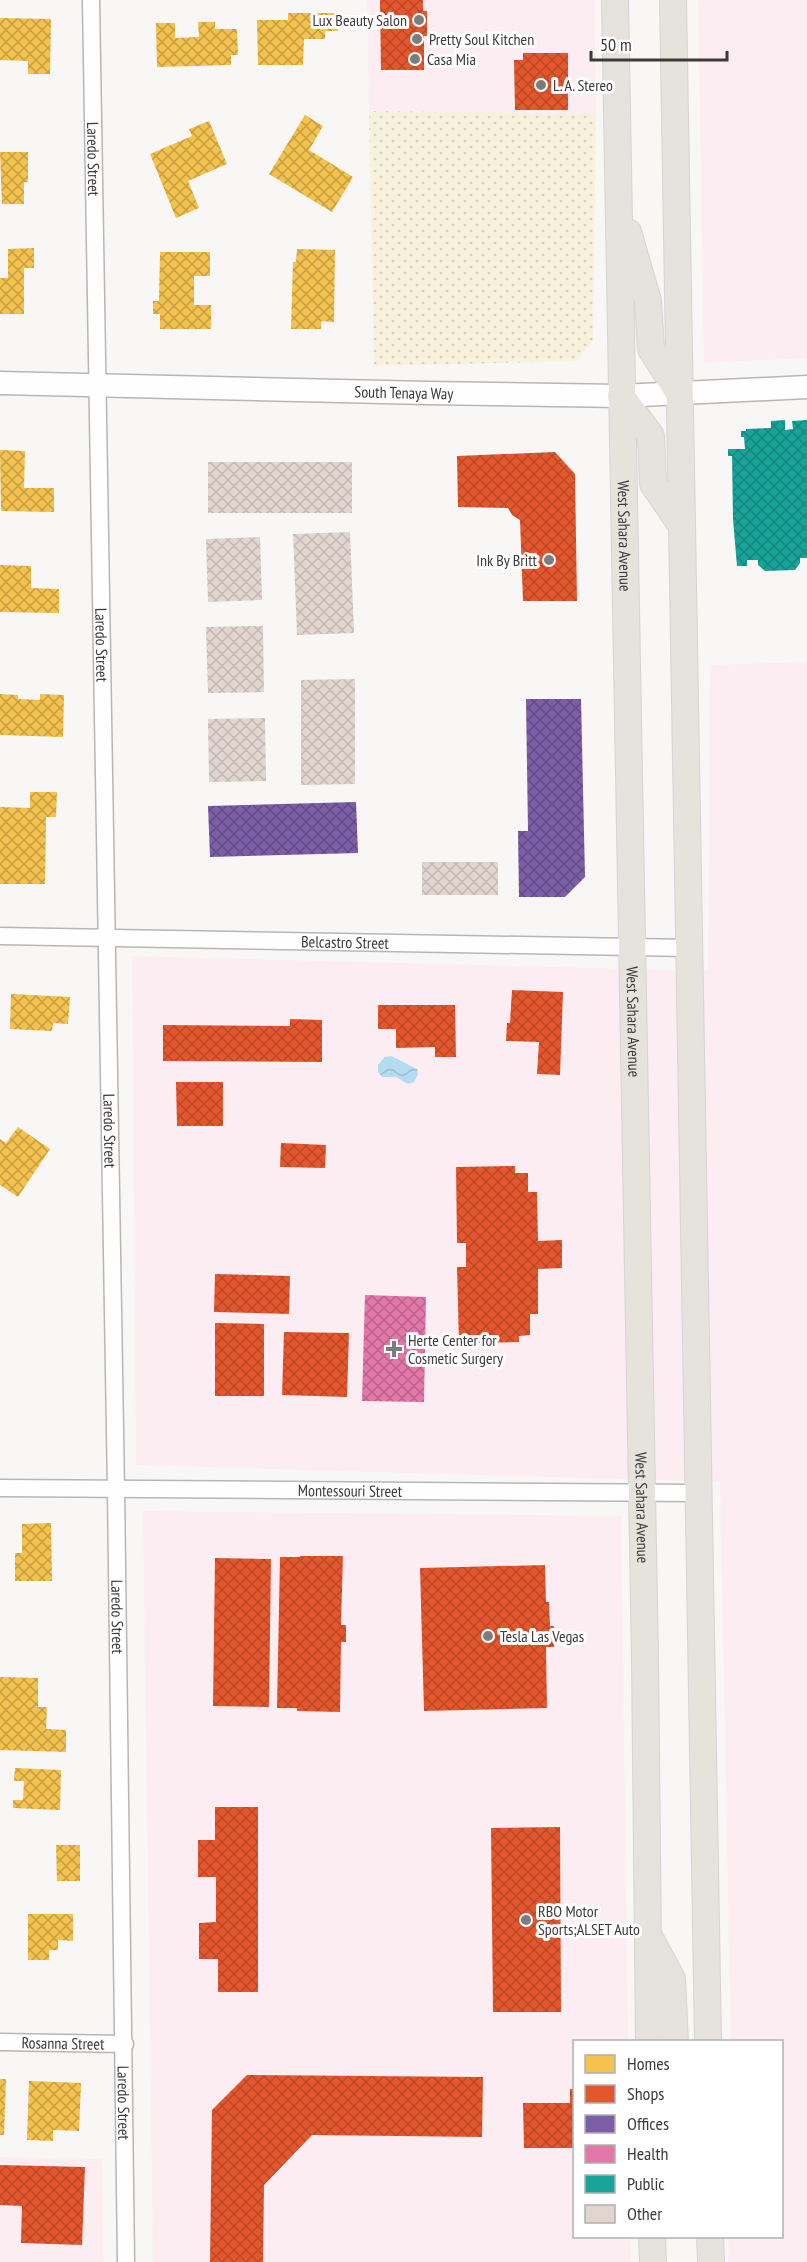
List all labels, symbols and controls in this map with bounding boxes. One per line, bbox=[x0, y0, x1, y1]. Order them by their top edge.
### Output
place label: Lux Beauty Salon bbox=[312, 10, 407, 30]
marker: Lux Beauty Salon bbox=[412, 13, 426, 27]
scale bar bbox=[591, 24, 728, 62]
place label: Pretty Soul Kitchen bbox=[429, 29, 534, 49]
marker: Pretty Soul Kitchen bbox=[410, 32, 424, 46]
text: 50 m bbox=[600, 33, 632, 56]
place label: Casa Mia bbox=[427, 49, 476, 69]
marker: Casa Mia bbox=[408, 52, 422, 66]
place label: L. A. Stereo bbox=[553, 75, 613, 95]
marker: L. A. Stereo bbox=[534, 78, 548, 92]
street label: Laredo Street bbox=[83, 122, 104, 197]
street label: South Tenaya Way bbox=[354, 381, 454, 403]
street label: West Sahara Avenue bbox=[614, 480, 636, 592]
place label: Ink By Britt bbox=[476, 550, 538, 570]
marker: Ink By Britt bbox=[542, 553, 556, 567]
street label: Laredo Street bbox=[91, 608, 112, 683]
street label: Belcastro Street bbox=[301, 931, 390, 953]
street label: West Sahara Avenue bbox=[622, 966, 644, 1078]
street label: Laredo Street bbox=[99, 1094, 121, 1169]
place label: Herte Center for Cosmetic Surgery bbox=[408, 1330, 503, 1368]
marker: Herte Center for Cosmetic Surgery bbox=[385, 1340, 403, 1358]
street label: West Sahara Avenue bbox=[631, 1452, 653, 1563]
street label: Montessouri Street bbox=[298, 1480, 403, 1501]
street label: Laredo Street bbox=[107, 1580, 128, 1655]
place label: Tesla Las Vegas bbox=[500, 1626, 584, 1646]
marker: Tesla Las Vegas bbox=[481, 1629, 495, 1643]
place label: RBO Motor Sports;ALSET Auto bbox=[538, 1901, 640, 1939]
marker: RBO Motor Sports;ALSET Auto bbox=[519, 1913, 533, 1927]
street label: Rosanna Street bbox=[21, 2032, 105, 2054]
legend bbox=[573, 2040, 783, 2238]
text: Homes bbox=[627, 2052, 670, 2075]
street label: Laredo Street bbox=[113, 2065, 134, 2141]
text: Shops bbox=[627, 2082, 664, 2105]
text: Offices bbox=[627, 2112, 669, 2135]
text: Health bbox=[627, 2142, 668, 2165]
text: Public bbox=[627, 2172, 665, 2195]
text: Other bbox=[627, 2202, 662, 2225]

